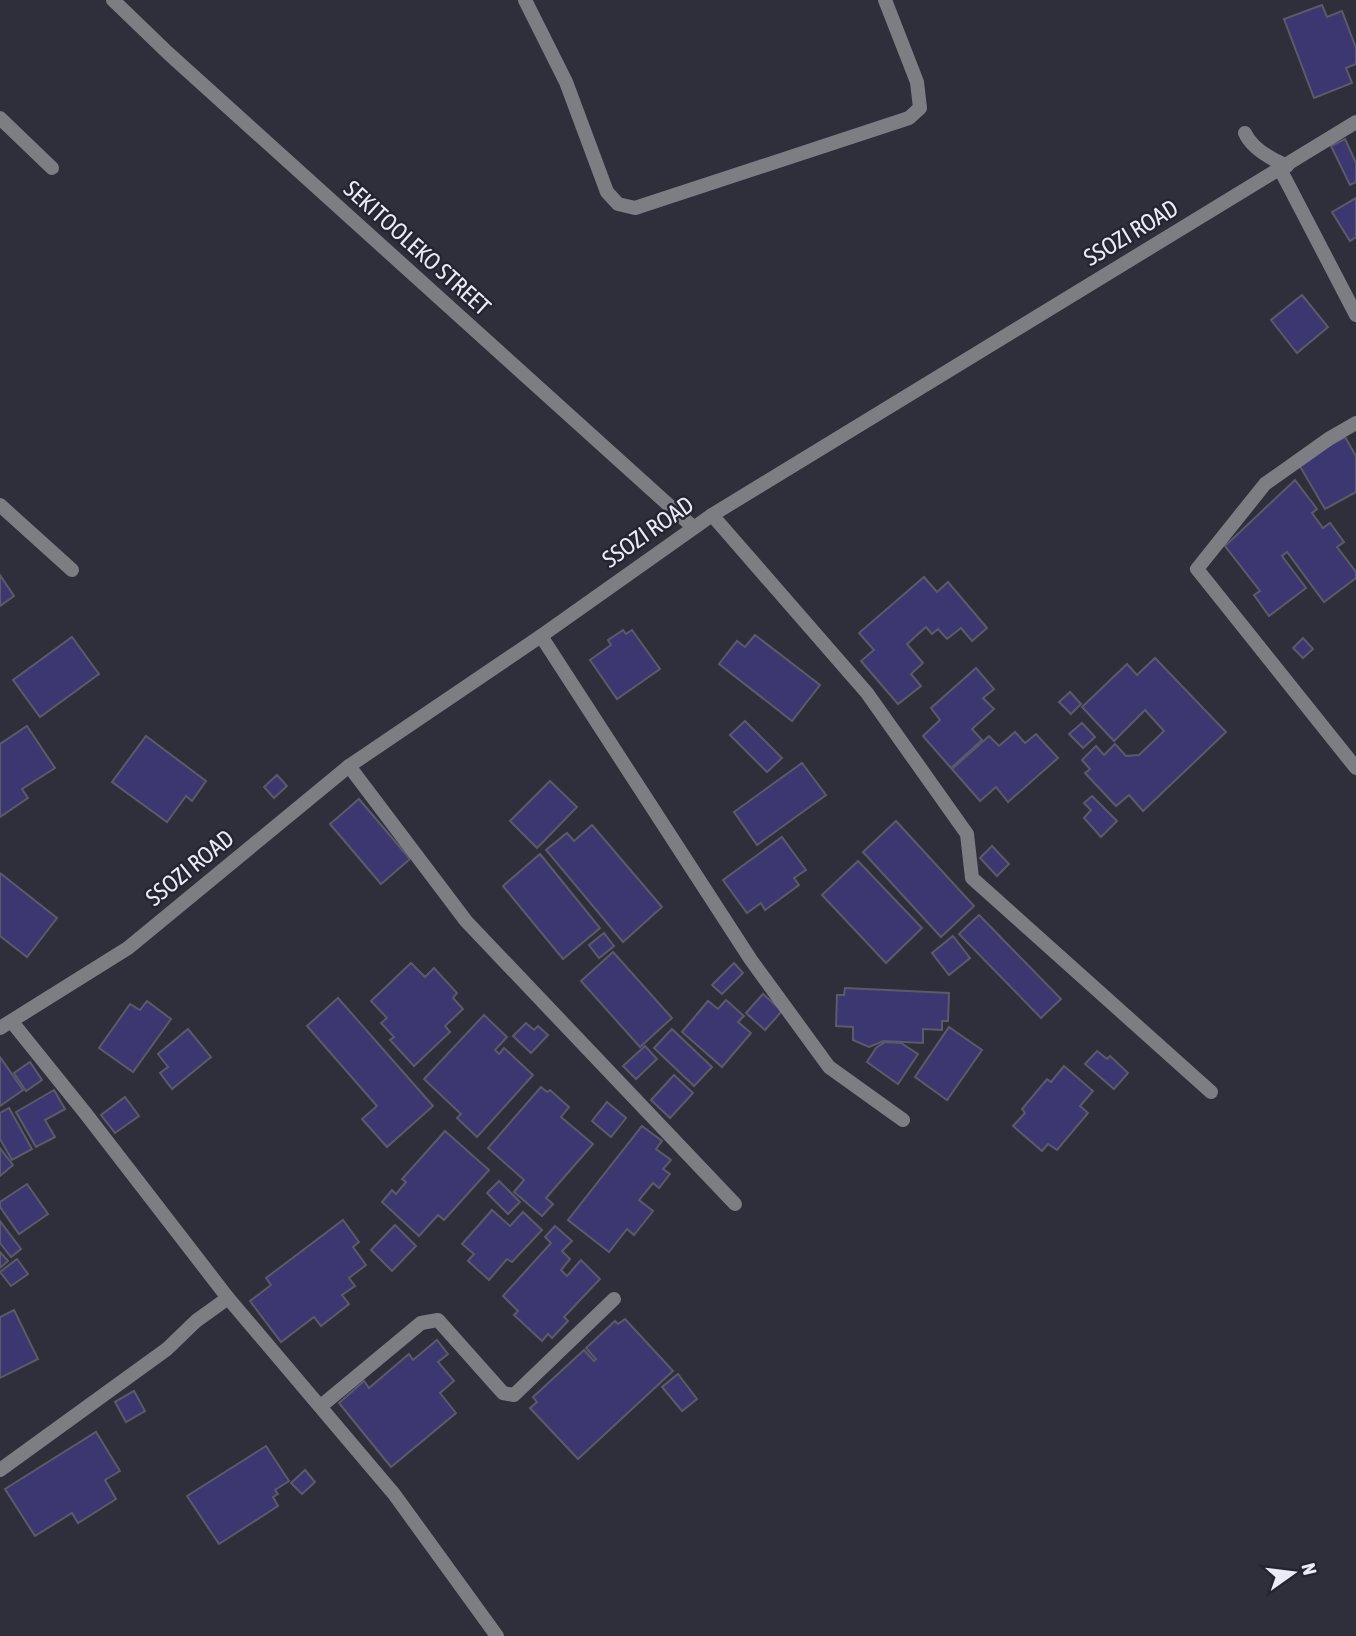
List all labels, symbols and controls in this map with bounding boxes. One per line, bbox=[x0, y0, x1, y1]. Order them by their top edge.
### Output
street label: SEKITOOLEKO STREET bbox=[339, 175, 496, 321]
street label: SSOZI ROAD bbox=[1079, 194, 1183, 271]
street label: SSOZI ROAD bbox=[597, 490, 698, 573]
street label: SSOZI ROAD bbox=[140, 824, 239, 911]
north arrow bbox=[1258, 1538, 1328, 1608]
text: N bbox=[1297, 1561, 1322, 1577]

